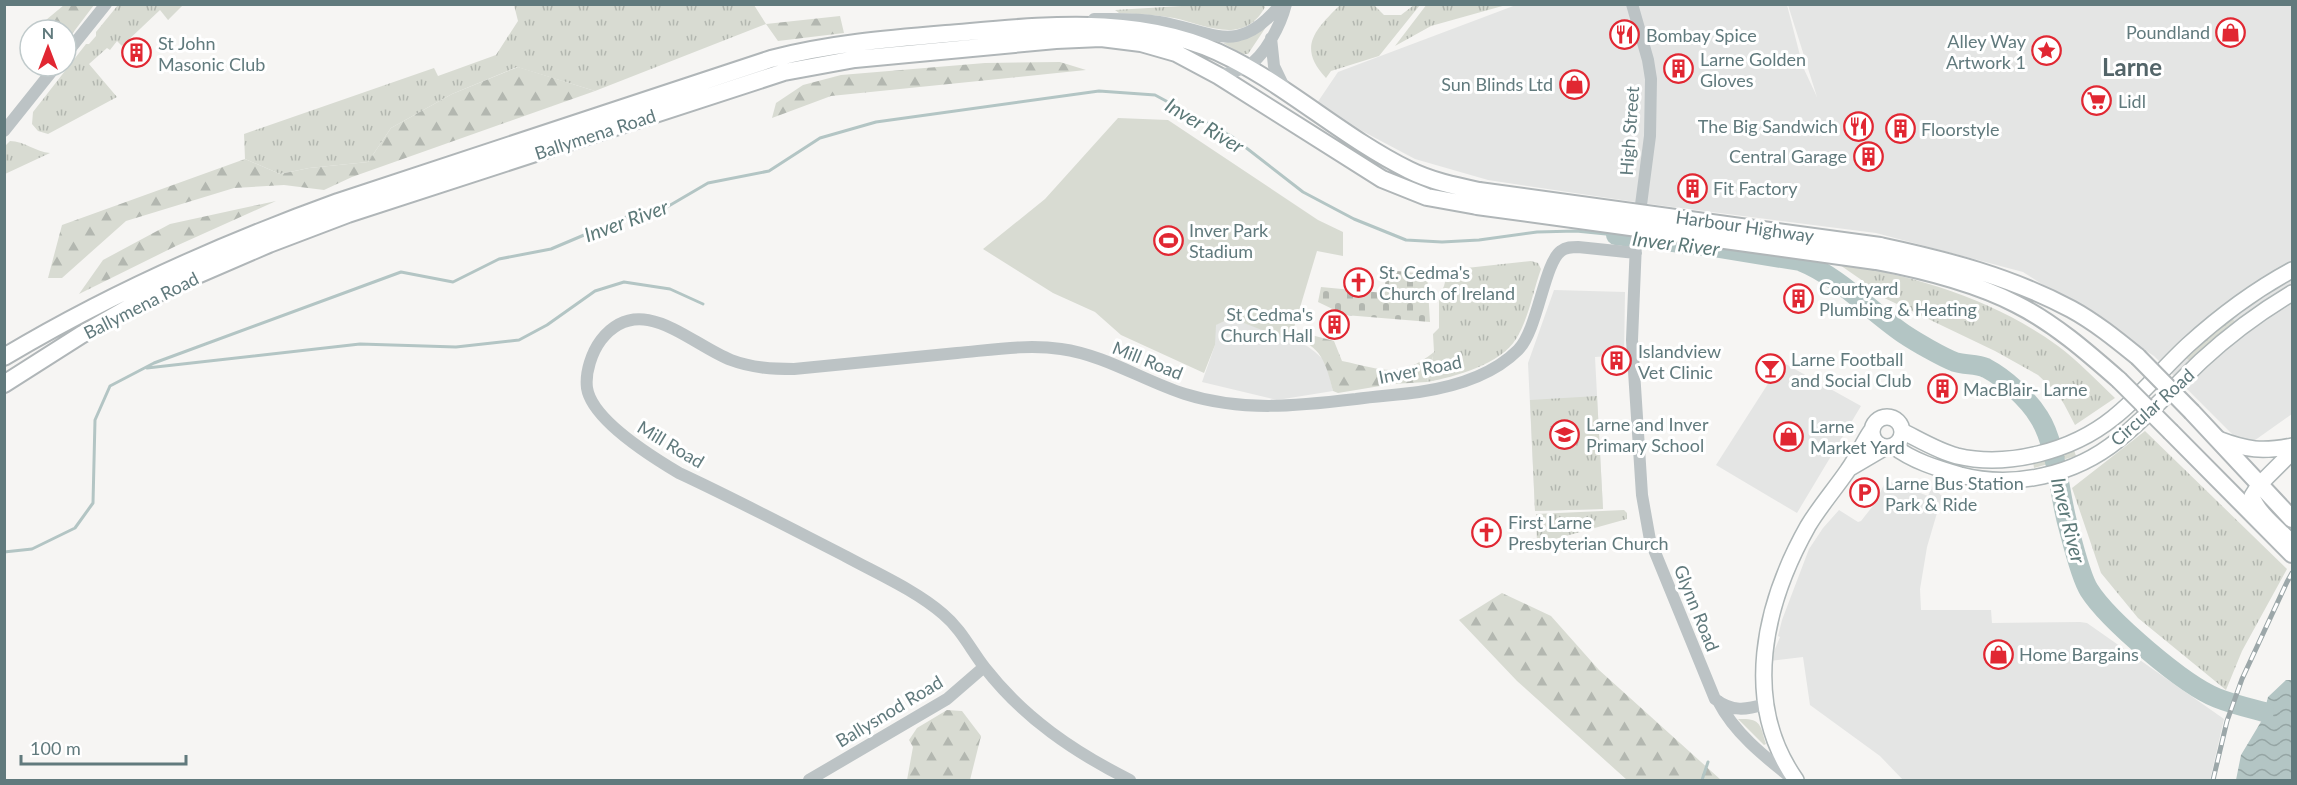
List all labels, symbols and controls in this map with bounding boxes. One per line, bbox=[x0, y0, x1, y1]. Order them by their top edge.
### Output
shop icon: Poundland bbox=[2215, 16, 2247, 48]
north arrow bbox=[18, 18, 78, 78]
restaurant icon: Bombay Spice bbox=[1609, 19, 1641, 51]
place label: Poundland bbox=[2126, 21, 2210, 43]
text: N bbox=[42, 23, 54, 42]
place label: Bombay Spice bbox=[1646, 24, 1757, 46]
place label: Alley Way Artwork 1 bbox=[1946, 30, 2027, 73]
place label: St John Masonic Club bbox=[158, 32, 265, 75]
place icon: Alley Way Artwork 1 bbox=[2031, 35, 2063, 67]
building icon: St John Masonic Club bbox=[121, 37, 153, 69]
place label: Larne Golden Gloves bbox=[1700, 48, 1806, 91]
district label: Larne bbox=[2102, 52, 2162, 81]
building icon: Larne Golden Gloves bbox=[1663, 53, 1695, 85]
shop icon: Sun Blinds Ltd bbox=[1558, 68, 1590, 100]
place label: Sun Blinds Ltd bbox=[1441, 73, 1553, 95]
street label: High Street bbox=[1615, 85, 1643, 176]
supermarket icon: Lidl bbox=[2081, 85, 2113, 117]
place label: Lidl bbox=[2118, 90, 2146, 112]
water label: Inver River bbox=[1161, 92, 1250, 158]
street label: Ballymena Road bbox=[532, 104, 658, 164]
restaurant icon: The Big Sandwich bbox=[1843, 110, 1875, 142]
building icon: Floorstyle bbox=[1884, 113, 1916, 145]
place label: The Big Sandwich bbox=[1698, 115, 1838, 137]
place label: Floorstyle bbox=[1921, 118, 1999, 140]
building icon: Central Garage bbox=[1852, 140, 1884, 172]
place label: Central Garage bbox=[1729, 145, 1847, 167]
building icon: Fit Factory bbox=[1676, 172, 1708, 204]
place label: Fit Factory bbox=[1713, 177, 1798, 199]
water label: Inver River bbox=[581, 193, 672, 246]
street label: Harbour Highway bbox=[1674, 205, 1816, 247]
place label: Inver Park Stadium bbox=[1189, 219, 1269, 262]
sports icon: Inver Park Stadium bbox=[1152, 224, 1184, 256]
water label: Inver River bbox=[1631, 226, 1722, 260]
place label: St. Cedma's Church of Ireland bbox=[1379, 261, 1515, 304]
church icon: St. Cedma's Church of Ireland bbox=[1342, 266, 1374, 298]
street label: Ballymena Road bbox=[80, 267, 202, 343]
place label: Courtyard Plumbing & Heating bbox=[1819, 277, 1977, 320]
building icon: Courtyard Plumbing & Heating bbox=[1782, 282, 1814, 314]
place label: St Cedma's Church Hall bbox=[1221, 303, 1313, 346]
building icon: St Cedma's Church Hall bbox=[1318, 308, 1350, 340]
street label: Mill Road bbox=[1110, 336, 1186, 384]
place label: Islandview Vet Clinic bbox=[1638, 340, 1721, 383]
building icon: Islandview Vet Clinic bbox=[1601, 345, 1633, 377]
place label: Larne Football and Social Club bbox=[1791, 348, 1912, 391]
street label: Inver Road bbox=[1377, 350, 1463, 388]
bar icon: Larne Football and Social Club bbox=[1754, 353, 1786, 385]
street label: Circular Road bbox=[2106, 364, 2198, 450]
building icon: MacBlair- Larne bbox=[1926, 373, 1958, 405]
place label: MacBlair- Larne bbox=[1963, 378, 2088, 400]
place label: Larne and Inver Primary School bbox=[1586, 413, 1709, 456]
place label: Larne Market Yard bbox=[1810, 415, 1905, 458]
street label: Mill Road bbox=[634, 416, 708, 472]
school or university icon: Larne and Inver Primary School bbox=[1549, 418, 1581, 450]
shop icon: Larne Market Yard bbox=[1773, 420, 1805, 452]
place label: Larne Bus Station Park & Ride bbox=[1885, 472, 2024, 515]
water label: Inver River bbox=[2047, 475, 2092, 566]
parking icon: Larne Bus Station Park & Ride bbox=[1848, 477, 1880, 509]
place label: First Larne Presbyterian Church bbox=[1508, 511, 1669, 554]
church icon: First Larne Presbyterian Church bbox=[1471, 516, 1503, 548]
street label: Glynn Road bbox=[1670, 562, 1724, 654]
shop icon: Home Bargains bbox=[1982, 638, 2014, 670]
place label: Home Bargains bbox=[2019, 643, 2139, 665]
street label: Ballysnod Road bbox=[832, 670, 946, 752]
scale bar bbox=[21, 728, 186, 766]
text: 100 m bbox=[30, 737, 81, 759]

